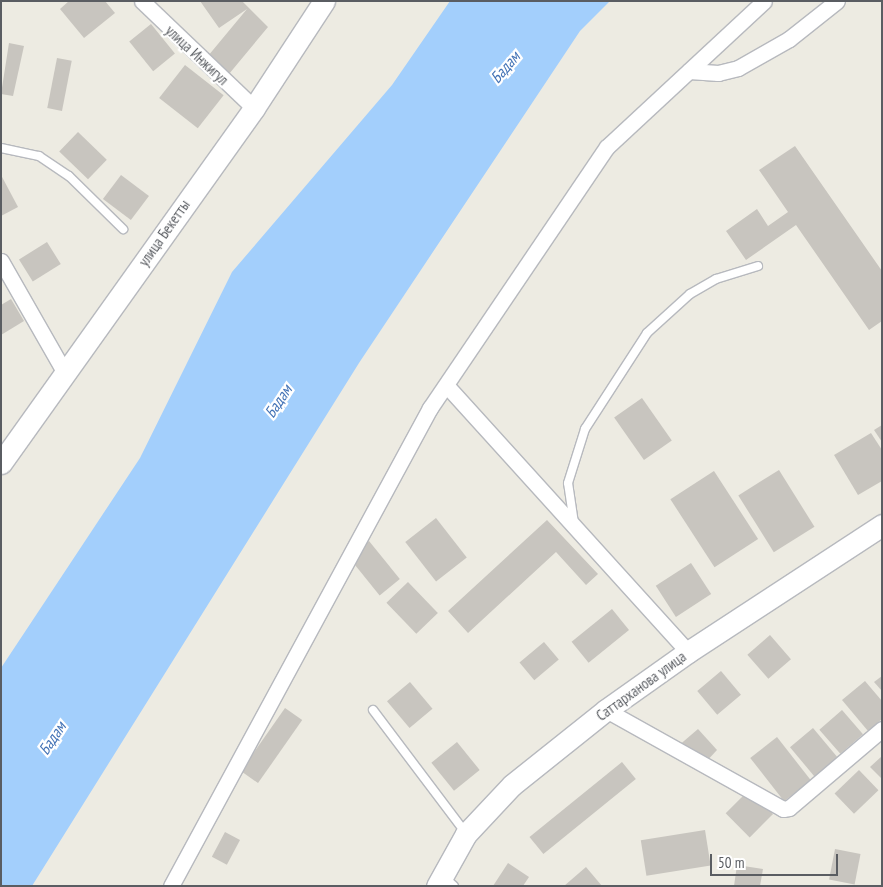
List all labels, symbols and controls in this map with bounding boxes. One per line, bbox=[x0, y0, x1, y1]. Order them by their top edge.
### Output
street label: улица Инжигул bbox=[162, 21, 232, 89]
water label: Бадам bbox=[486, 47, 524, 87]
street label: улица Бекетты bbox=[135, 196, 193, 270]
water label: Бадам bbox=[260, 381, 296, 421]
street label: Саттарханова улица bbox=[593, 647, 689, 725]
water label: Бадам bbox=[34, 718, 70, 758]
scale bar bbox=[713, 844, 840, 876]
text: 50 m bbox=[718, 853, 744, 872]

